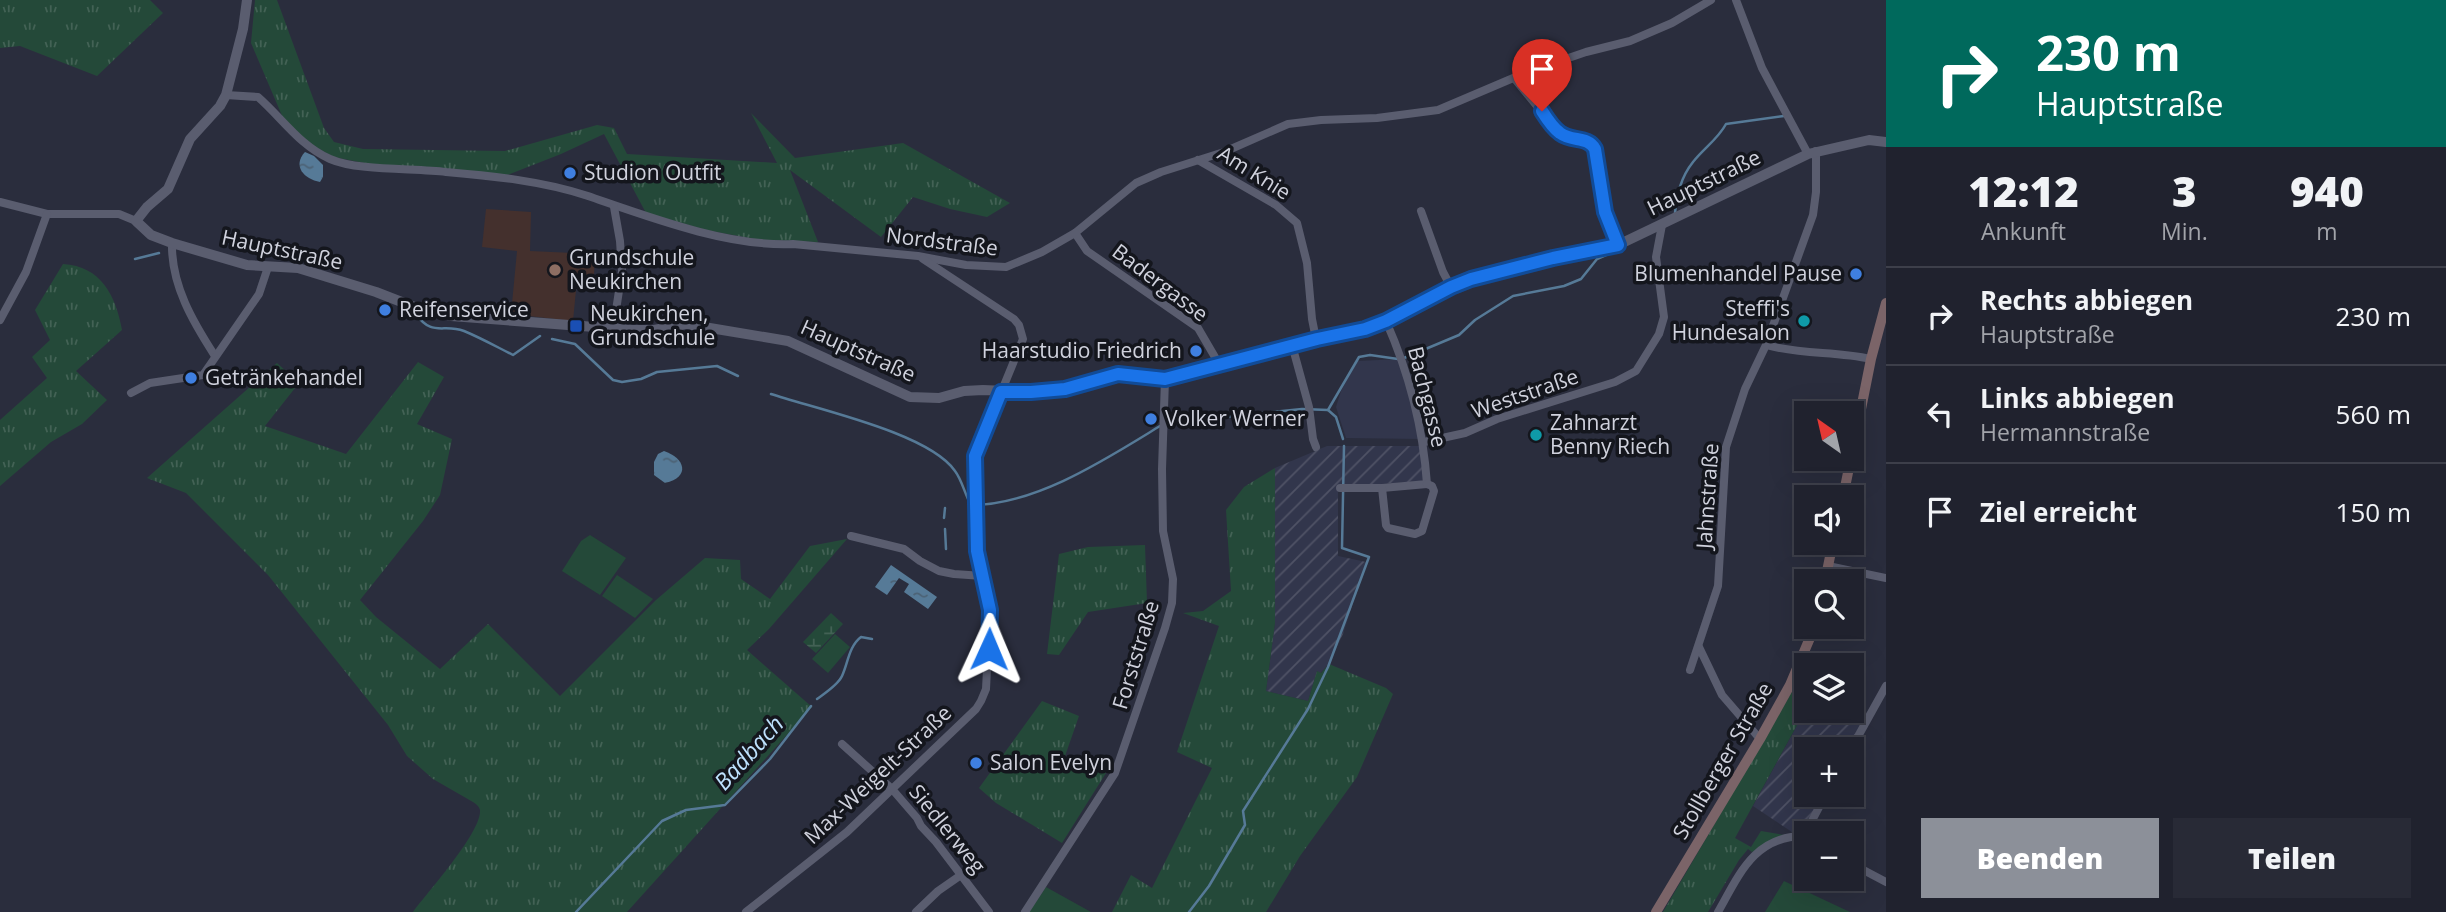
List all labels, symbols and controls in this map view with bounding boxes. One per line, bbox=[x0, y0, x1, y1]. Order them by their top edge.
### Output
text: 230 m bbox=[2036, 19, 2181, 85]
icon: right bbox=[1921, 28, 2012, 119]
pin bbox=[1512, 39, 1572, 111]
icon: arrive bbox=[1523, 50, 1561, 88]
text: Hauptstraße bbox=[2036, 82, 2223, 125]
street label: Am Knie bbox=[1213, 139, 1296, 205]
street label: Hauptstraße bbox=[1642, 143, 1765, 222]
place label: Studion Outfit bbox=[584, 158, 722, 186]
text: 12:12 bbox=[1968, 162, 2079, 219]
text: 3 bbox=[2172, 162, 2197, 219]
text: 940 bbox=[2290, 162, 2364, 219]
marker: Studion Outfit bbox=[562, 165, 578, 181]
text: Ankunft bbox=[1981, 215, 2066, 247]
text: Min. bbox=[2161, 215, 2208, 247]
text: m bbox=[2316, 215, 2337, 247]
street label: Nordstraße bbox=[885, 220, 1000, 262]
street label: Hauptstraße bbox=[219, 223, 345, 276]
street label: Badergasse bbox=[1107, 237, 1214, 327]
place label: Grundschule Neukirchen bbox=[569, 243, 694, 295]
place label: Blumenhandel Pause bbox=[1634, 259, 1842, 287]
marker: Grundschule Neukirchen bbox=[547, 262, 563, 278]
marker: Blumenhandel Pause bbox=[1848, 266, 1864, 282]
text: Rechts abbiegen bbox=[1980, 282, 2193, 318]
place label: Steffi's Hundesalon bbox=[1672, 294, 1790, 346]
place label: Reifenservice bbox=[399, 295, 529, 323]
icon: right bbox=[1921, 297, 1959, 335]
text: 230 m bbox=[2336, 298, 2411, 334]
place label: Neukirchen, Grundschule bbox=[590, 299, 715, 351]
marker: Reifenservice bbox=[377, 302, 393, 318]
street label: Hauptstraße bbox=[797, 312, 920, 388]
marker: Steffi's Hundesalon bbox=[1796, 313, 1812, 329]
marker: Neukirchen, Grundschule bbox=[568, 318, 584, 334]
text: Hauptstraße bbox=[1980, 318, 2115, 350]
place label: Haarstudio Friedrich bbox=[982, 336, 1182, 364]
marker: Haarstudio Friedrich bbox=[1188, 343, 1204, 359]
street label: Bachgasse bbox=[1402, 343, 1454, 450]
street label: Weststraße bbox=[1467, 362, 1582, 424]
place label: Getränkehandel bbox=[205, 363, 363, 391]
marker: Getränkehandel bbox=[183, 370, 199, 386]
text: Links abbiegen bbox=[1980, 380, 2175, 416]
icon: left bbox=[1921, 395, 1959, 433]
text: 560 m bbox=[2336, 396, 2411, 432]
north arrow bbox=[1794, 401, 1864, 471]
map controls bbox=[1794, 401, 1864, 891]
place label: Volker Werner bbox=[1165, 404, 1306, 432]
place label: Zahnarzt Benny Riech bbox=[1550, 408, 1670, 460]
marker: Volker Werner bbox=[1143, 411, 1159, 427]
text: Hermannstraße bbox=[1980, 416, 2150, 448]
marker: Zahnarzt Benny Riech bbox=[1528, 427, 1544, 443]
street label: Jahnstraße bbox=[1689, 442, 1725, 552]
button: sound bbox=[1794, 485, 1864, 555]
icon: arrive bbox=[1921, 493, 1959, 531]
text: Ziel erreicht bbox=[1980, 494, 2137, 530]
text: 150 m bbox=[2336, 494, 2411, 530]
button: search bbox=[1794, 569, 1864, 639]
street label: Forststraße bbox=[1105, 597, 1165, 712]
position arrow bbox=[952, 612, 1026, 686]
button: layers bbox=[1794, 653, 1864, 723]
street label: Stollberger Straße bbox=[1666, 677, 1778, 844]
street label: Max-Weigelt-Straße bbox=[798, 699, 957, 850]
water label: Badbach bbox=[706, 708, 790, 797]
button: + bbox=[1794, 737, 1864, 807]
place label: Salon Evelyn bbox=[990, 748, 1112, 776]
marker: Salon Evelyn bbox=[968, 755, 984, 771]
street label: Siedlerweg bbox=[903, 778, 992, 879]
button: Beenden bbox=[1921, 818, 2159, 898]
button: Teilen bbox=[2173, 818, 2411, 898]
button: − bbox=[1794, 821, 1864, 891]

